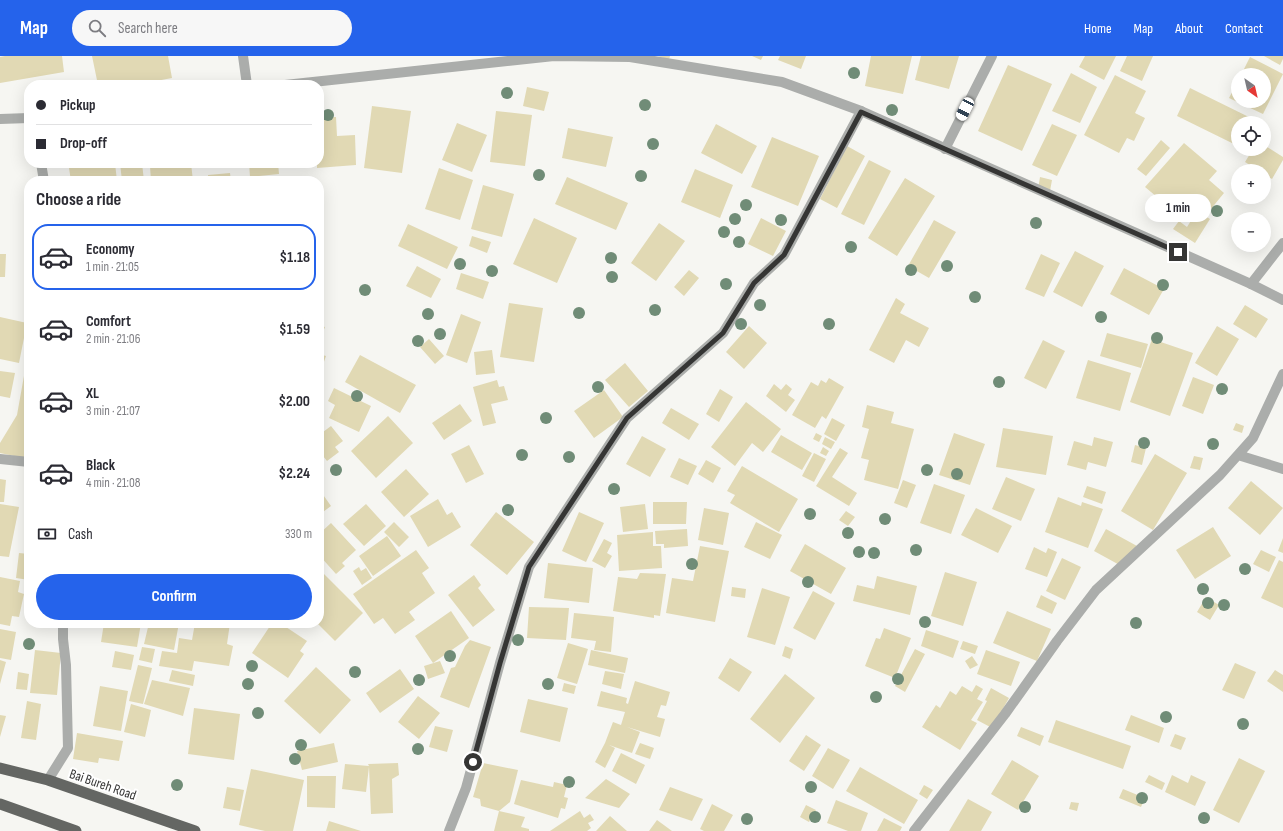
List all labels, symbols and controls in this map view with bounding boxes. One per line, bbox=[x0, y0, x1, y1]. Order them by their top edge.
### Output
search box bbox=[72, 10, 352, 46]
text: Map bbox=[20, 17, 48, 40]
icon: search bbox=[86, 17, 108, 39]
text: Search here bbox=[118, 19, 178, 38]
text: Home bbox=[1084, 20, 1112, 37]
text: Map bbox=[1134, 20, 1153, 37]
text: About bbox=[1175, 20, 1203, 37]
text: Contact bbox=[1225, 20, 1263, 37]
north arrow bbox=[1231, 68, 1271, 108]
map controls bbox=[1231, 68, 1271, 252]
text: Pickup bbox=[60, 96, 96, 115]
car bbox=[954, 96, 976, 122]
button: locate bbox=[1231, 116, 1271, 156]
text: Drop-off bbox=[60, 134, 107, 153]
button: + bbox=[1231, 164, 1271, 204]
text: Choose a ride bbox=[36, 189, 121, 210]
callout: 1 min bbox=[1145, 194, 1211, 222]
text: 1 min bbox=[1166, 200, 1190, 216]
button: − bbox=[1231, 212, 1271, 252]
icon: car bbox=[38, 239, 74, 275]
text: Economy bbox=[86, 240, 135, 259]
route end bbox=[1169, 243, 1187, 261]
text: $1.18 bbox=[280, 248, 310, 267]
text: 1 min · 21:05 bbox=[86, 259, 139, 275]
icon: car bbox=[38, 311, 74, 347]
text: Comfort bbox=[86, 312, 131, 331]
text: $1.59 bbox=[279, 320, 310, 339]
text: 2 min · 21:06 bbox=[86, 331, 140, 347]
icon: car bbox=[38, 383, 74, 419]
text: XL bbox=[86, 384, 99, 403]
text: $2.00 bbox=[278, 392, 310, 411]
text: 3 min · 21:07 bbox=[86, 403, 140, 419]
icon: car bbox=[38, 455, 74, 491]
text: Black bbox=[86, 456, 115, 475]
text: $2.24 bbox=[279, 464, 310, 483]
text: 4 min · 21:08 bbox=[86, 475, 140, 491]
icon: cash bbox=[36, 523, 58, 545]
text: Cash bbox=[68, 525, 93, 544]
text: 330 m bbox=[285, 526, 312, 542]
button: Confirm bbox=[36, 574, 312, 620]
route start bbox=[464, 753, 482, 771]
street label: Bai Bureh Road bbox=[67, 765, 139, 804]

